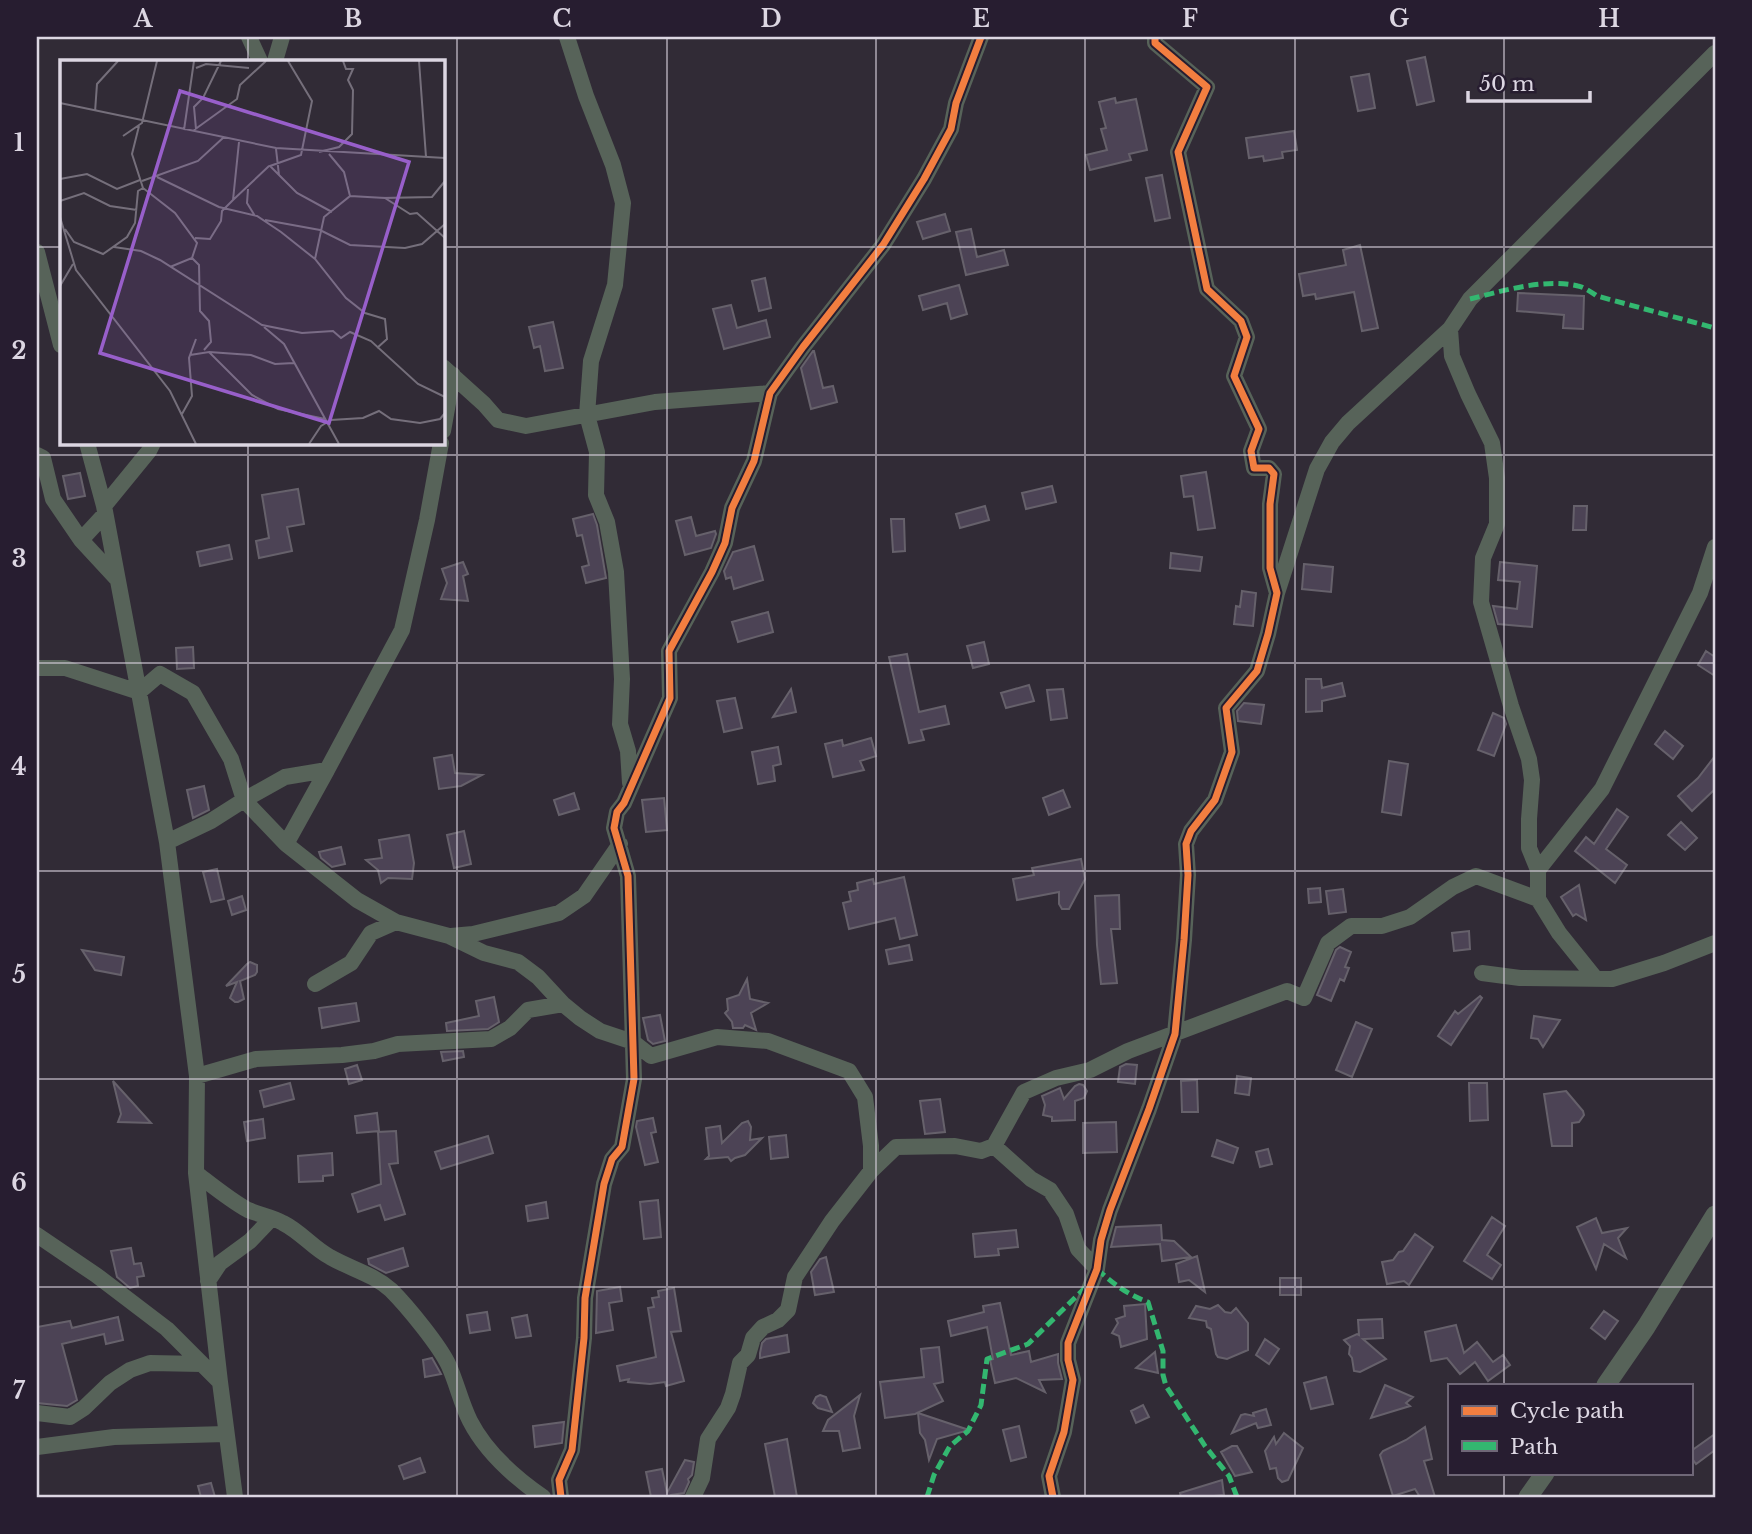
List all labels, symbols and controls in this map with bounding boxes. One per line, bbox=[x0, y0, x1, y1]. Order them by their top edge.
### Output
text: A bbox=[133, 5, 154, 33]
text: B bbox=[344, 5, 362, 33]
text: C bbox=[553, 5, 571, 33]
text: D bbox=[760, 5, 782, 33]
text: E bbox=[972, 5, 990, 33]
text: F bbox=[1182, 5, 1198, 33]
text: G bbox=[1389, 5, 1409, 33]
text: H bbox=[1598, 5, 1620, 33]
inset map bbox=[60, 60, 444, 444]
scale bar bbox=[1468, 60, 1591, 104]
text: 50 m bbox=[1479, 71, 1535, 97]
text: 1 bbox=[14, 129, 24, 157]
text: 2 bbox=[12, 337, 26, 365]
text: 3 bbox=[12, 545, 26, 573]
text: 4 bbox=[11, 753, 27, 781]
text: 5 bbox=[12, 961, 26, 989]
text: 6 bbox=[11, 1169, 27, 1197]
text: 7 bbox=[13, 1377, 26, 1405]
legend bbox=[1448, 1384, 1692, 1474]
text: Cycle path bbox=[1510, 1398, 1624, 1424]
text: Path bbox=[1510, 1434, 1558, 1460]

